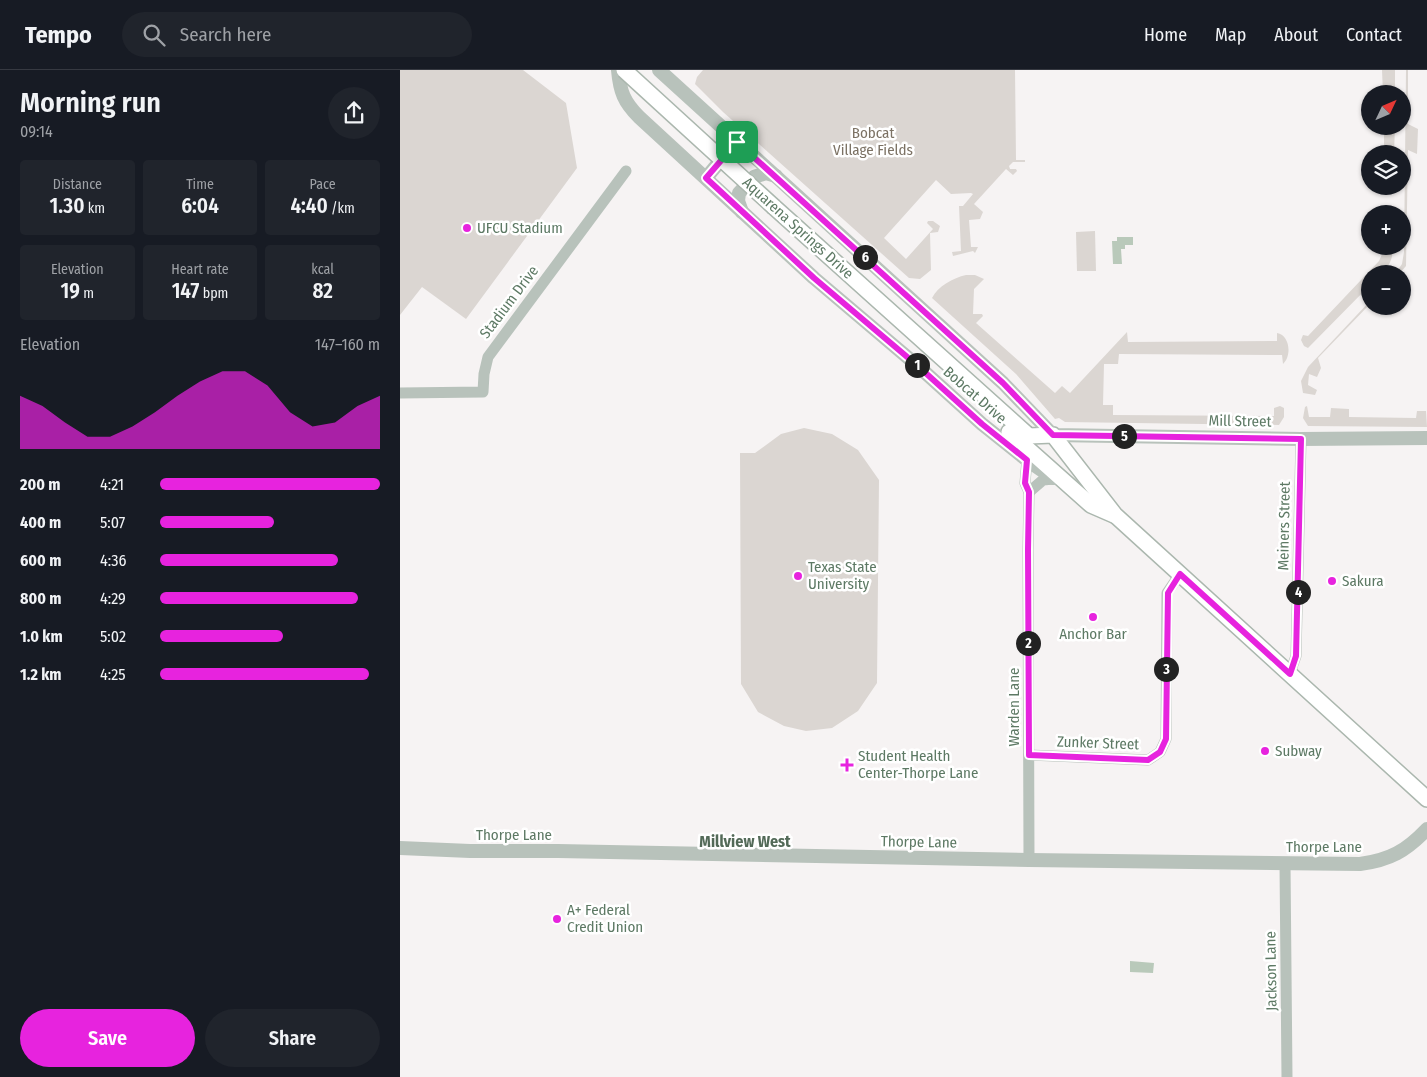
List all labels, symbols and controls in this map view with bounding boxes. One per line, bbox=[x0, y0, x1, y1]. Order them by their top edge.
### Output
search box bbox=[122, 12, 472, 57]
text: Tempo bbox=[25, 21, 92, 49]
icon: search bbox=[140, 21, 168, 49]
text: Search here bbox=[180, 23, 271, 46]
text: Home bbox=[1144, 24, 1187, 46]
text: Map bbox=[1215, 24, 1246, 46]
text: About bbox=[1274, 24, 1318, 46]
text: Contact bbox=[1346, 24, 1402, 46]
north arrow bbox=[1361, 85, 1411, 135]
map controls bbox=[1361, 85, 1411, 315]
text: Morning run bbox=[20, 86, 161, 119]
button: share bbox=[328, 87, 380, 139]
pin bbox=[716, 121, 758, 163]
text: 09:14 bbox=[20, 122, 53, 141]
park label: Bobcat Village Fields bbox=[833, 124, 913, 159]
icon: arrive bbox=[723, 128, 751, 156]
button: layers bbox=[1361, 145, 1411, 195]
street label: Aquarena Springs Drive bbox=[739, 173, 857, 283]
text: Distance bbox=[53, 176, 102, 193]
text: Time bbox=[186, 176, 214, 193]
text: Pace bbox=[310, 176, 336, 193]
text: 1.30 bbox=[50, 193, 85, 219]
text: 6:04 bbox=[181, 193, 219, 219]
text: 4:40 bbox=[290, 193, 328, 219]
text: km bbox=[85, 200, 105, 217]
text: /km bbox=[328, 200, 355, 217]
button: + bbox=[1361, 205, 1411, 255]
place label: UFCU Stadium bbox=[477, 219, 563, 237]
marker: UFCU Stadium bbox=[461, 222, 473, 234]
pin: 6 bbox=[852, 244, 878, 270]
text: 6 bbox=[862, 249, 869, 266]
text: Elevation bbox=[51, 261, 104, 278]
text: Heart rate bbox=[171, 261, 229, 278]
text: kcal bbox=[311, 261, 334, 278]
street label: Stadium Drive bbox=[476, 262, 542, 342]
button: − bbox=[1361, 265, 1411, 315]
text: 19 bbox=[61, 278, 80, 304]
text: 147 bbox=[172, 278, 199, 304]
text: 82 bbox=[312, 278, 333, 304]
text: m bbox=[80, 285, 94, 302]
text: bpm bbox=[199, 285, 228, 302]
text: Elevation bbox=[20, 335, 80, 354]
text: 147–160 m bbox=[315, 335, 380, 354]
pin: 1 bbox=[904, 352, 930, 378]
text: 1 bbox=[915, 357, 920, 374]
street label: Bobcat Drive bbox=[940, 363, 1010, 427]
street label: Mill Street bbox=[1208, 411, 1272, 431]
pin: 5 bbox=[1112, 424, 1136, 448]
text: 5 bbox=[1121, 428, 1128, 445]
text: 200 m bbox=[20, 475, 60, 494]
text: 4:21 bbox=[100, 475, 124, 494]
street label: Meiners Street bbox=[1274, 481, 1294, 571]
text: 400 m bbox=[20, 513, 61, 532]
text: 5:07 bbox=[100, 513, 125, 532]
text: 600 m bbox=[20, 551, 61, 570]
text: 4:36 bbox=[100, 551, 126, 570]
place label: Texas State University bbox=[808, 558, 877, 593]
marker: Texas State University bbox=[792, 570, 804, 582]
place label: Sakura bbox=[1342, 572, 1384, 590]
marker: Sakura bbox=[1326, 575, 1338, 587]
pin: 4 bbox=[1286, 580, 1310, 604]
text: 4 bbox=[1295, 584, 1302, 601]
text: 800 m bbox=[20, 589, 61, 608]
text: 4:29 bbox=[100, 589, 126, 608]
marker: Anchor Bar bbox=[1087, 611, 1099, 623]
place label: Anchor Bar bbox=[1059, 625, 1128, 643]
text: 1.0 km bbox=[20, 627, 63, 646]
text: 5:02 bbox=[100, 627, 126, 646]
pin: 2 bbox=[1016, 630, 1040, 656]
text: 2 bbox=[1025, 635, 1032, 652]
pin: 3 bbox=[1154, 656, 1178, 682]
text: 3 bbox=[1163, 661, 1170, 678]
text: 1.2 km bbox=[20, 665, 62, 684]
text: 4:25 bbox=[100, 665, 126, 684]
street label: Warden Lane bbox=[1005, 667, 1023, 747]
street label: Zunker Street bbox=[1056, 733, 1140, 753]
place label: Subway bbox=[1275, 742, 1322, 760]
marker: Subway bbox=[1259, 745, 1271, 757]
place label: Student Health Center-Thorpe Lane bbox=[858, 747, 978, 782]
marker: Student Health Center-Thorpe Lane bbox=[840, 758, 854, 772]
street label: Thorpe Lane bbox=[476, 826, 552, 844]
district label: Millview West bbox=[699, 832, 791, 851]
street label: Thorpe Lane bbox=[881, 832, 957, 852]
street label: Thorpe Lane bbox=[1286, 838, 1362, 856]
place label: A+ Federal Credit Union bbox=[567, 901, 643, 936]
marker: A+ Federal Credit Union bbox=[551, 913, 563, 925]
street label: Jackson Lane bbox=[1261, 931, 1281, 1011]
button: Save bbox=[20, 1009, 195, 1067]
button: Share bbox=[205, 1009, 380, 1067]

